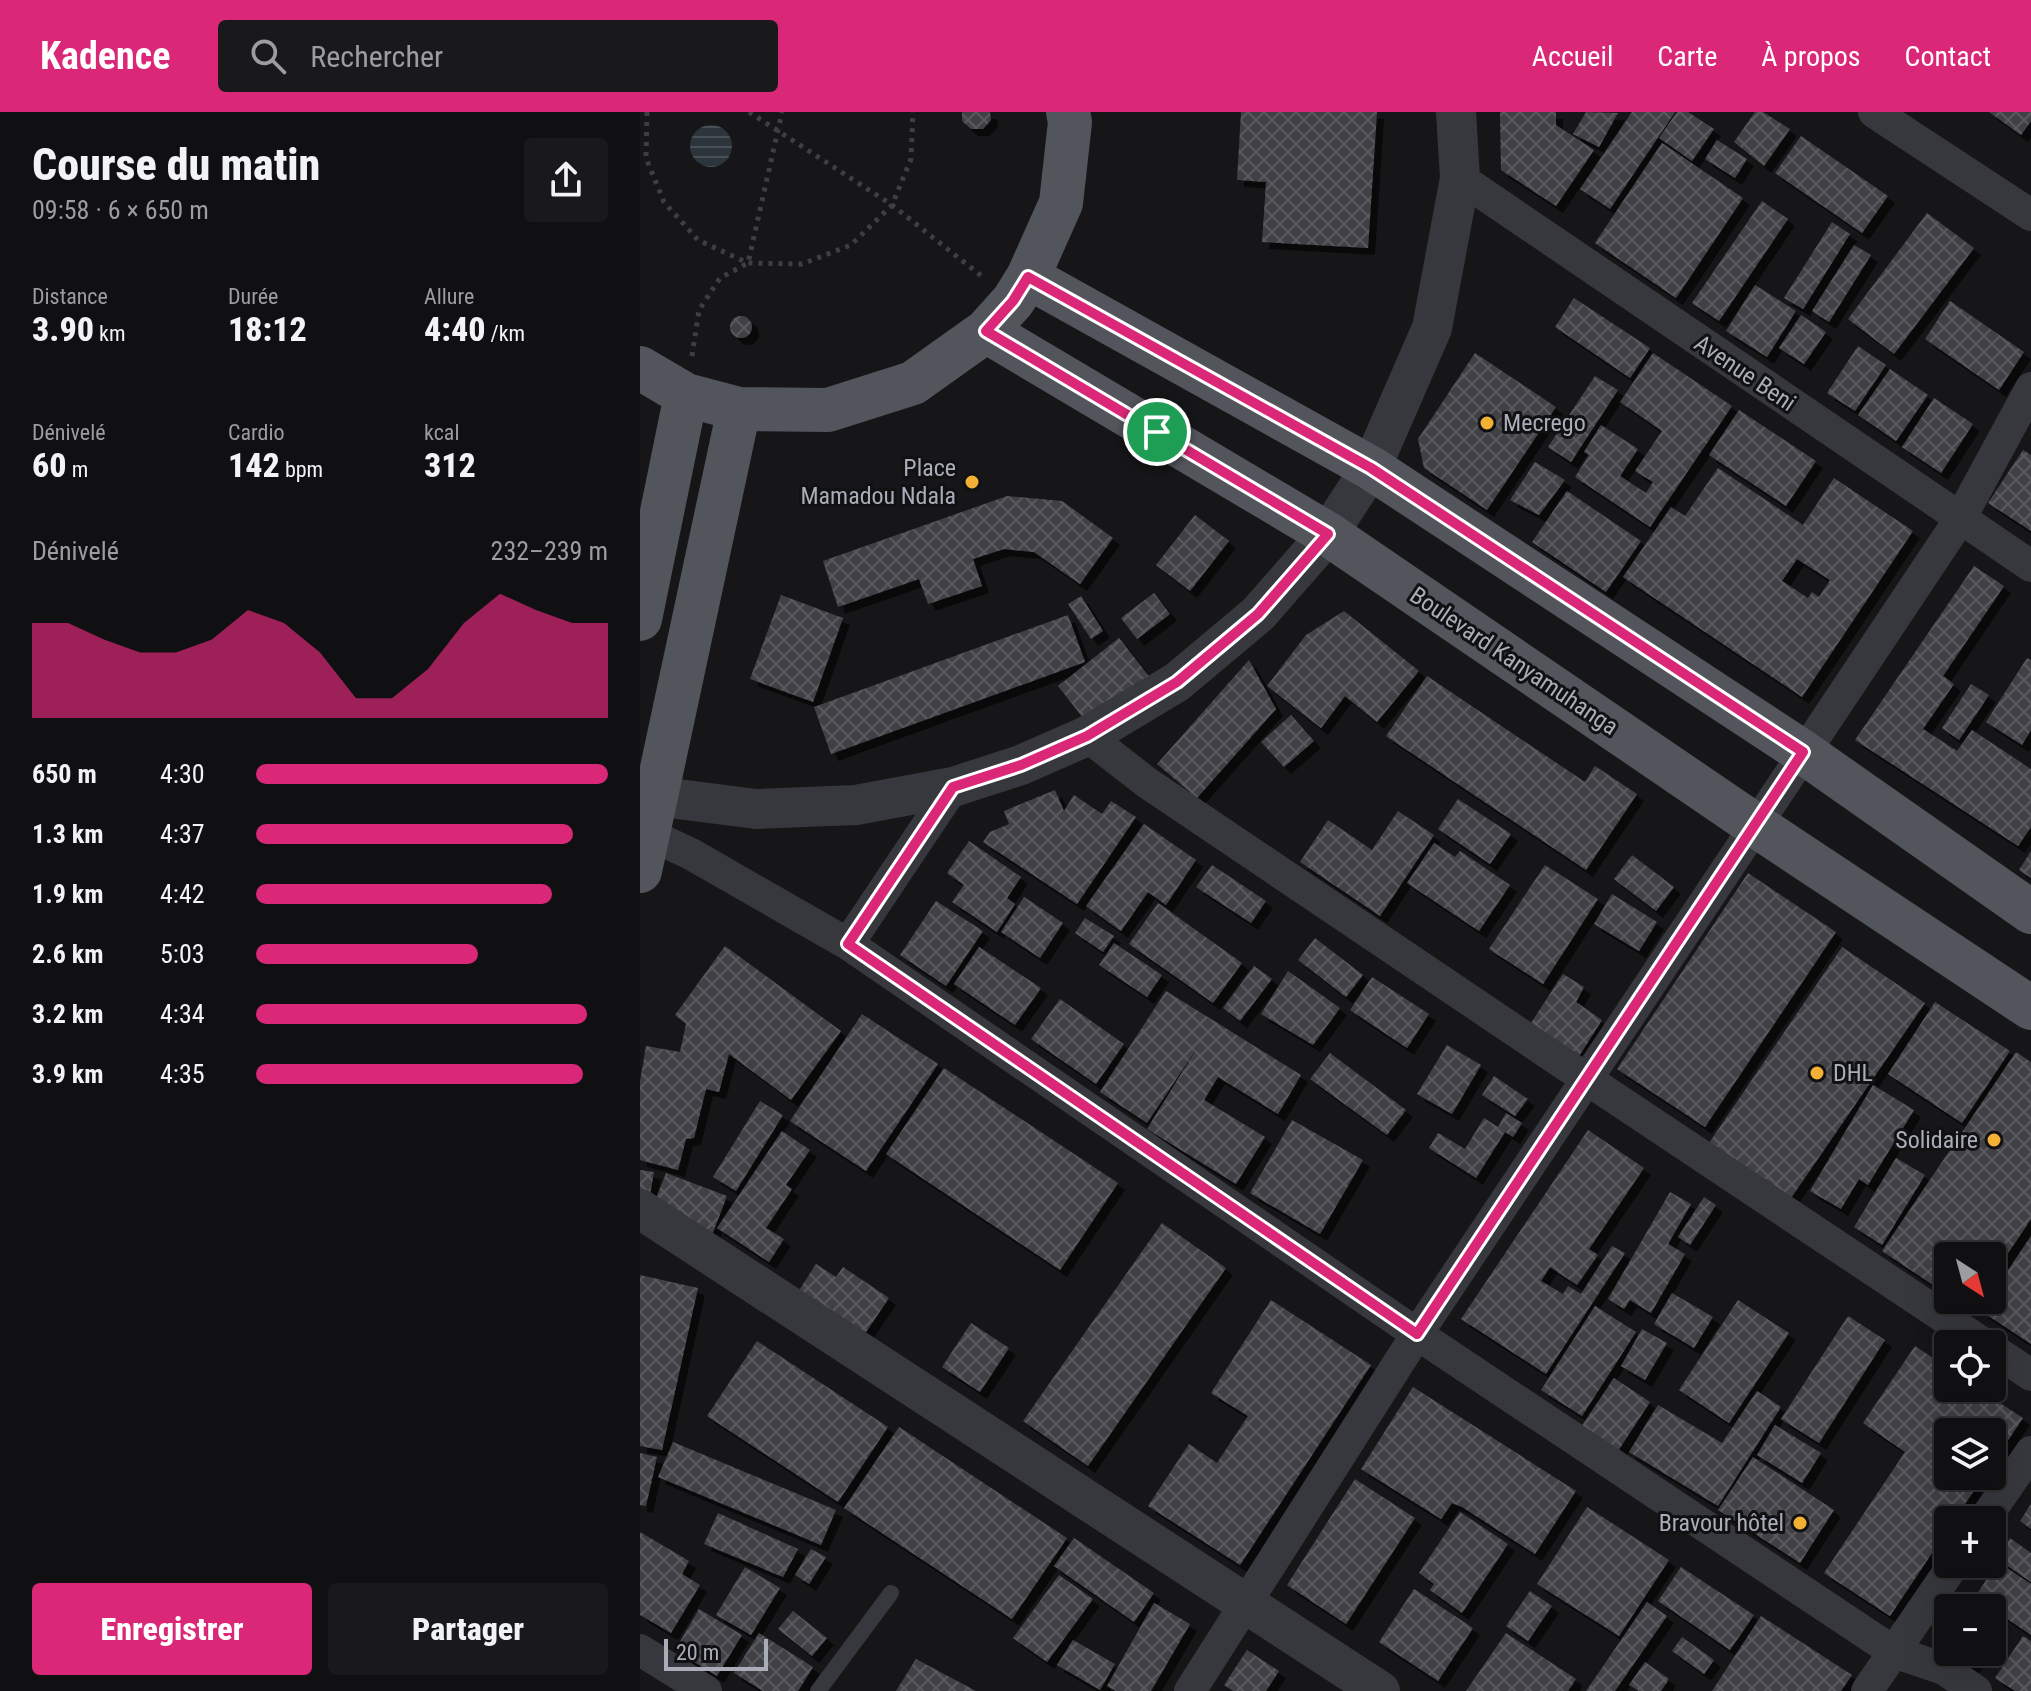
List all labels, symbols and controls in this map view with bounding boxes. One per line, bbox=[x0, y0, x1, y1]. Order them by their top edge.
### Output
search box bbox=[218, 20, 778, 92]
text: Kadence bbox=[40, 34, 170, 78]
icon: search bbox=[246, 34, 290, 78]
text: Rechercher bbox=[310, 39, 443, 74]
text: Accueil bbox=[1532, 40, 1613, 73]
text: Carte bbox=[1657, 40, 1717, 73]
text: À propos bbox=[1761, 40, 1861, 73]
text: Contact bbox=[1905, 40, 1991, 73]
button: share bbox=[524, 138, 608, 222]
text: Course du matin bbox=[32, 139, 320, 191]
text: 09:58 · 6 × 650 m bbox=[32, 195, 209, 225]
text: Distance bbox=[32, 284, 108, 309]
text: Durée bbox=[228, 284, 278, 309]
text: Allure bbox=[424, 284, 474, 309]
text: 3.90 bbox=[32, 309, 94, 349]
text: 18:12 bbox=[228, 309, 307, 349]
text: 4:40 bbox=[424, 309, 485, 349]
text: km bbox=[94, 321, 125, 346]
text: /km bbox=[485, 321, 525, 346]
street label: Avenue Beni bbox=[1689, 329, 1801, 417]
pin bbox=[1123, 398, 1191, 466]
place label: Mecrego bbox=[1503, 409, 1586, 437]
icon: arrive bbox=[1135, 410, 1179, 454]
marker: Mecrego bbox=[1478, 414, 1496, 432]
text: Dénivelé bbox=[32, 420, 106, 445]
text: Cardio bbox=[228, 420, 285, 445]
text: kcal bbox=[424, 420, 459, 445]
text: 60 bbox=[32, 445, 67, 485]
text: 142 bbox=[228, 445, 280, 485]
text: 312 bbox=[424, 445, 476, 485]
place label: Place Mamadou Ndala bbox=[800, 454, 956, 510]
text: m bbox=[67, 457, 88, 482]
text: bpm bbox=[280, 457, 323, 482]
marker: Place Mamadou Ndala bbox=[963, 473, 981, 491]
text: Dénivelé bbox=[32, 536, 119, 566]
text: 232–239 m bbox=[491, 536, 608, 566]
street label: Boulevard Kanyamuhanga bbox=[1405, 581, 1623, 741]
text: 650 m bbox=[32, 759, 97, 789]
text: 4:30 bbox=[160, 759, 205, 789]
text: 1.3 km bbox=[32, 819, 104, 849]
text: 4:37 bbox=[160, 819, 205, 849]
text: 1.9 km bbox=[32, 879, 104, 909]
text: 4:42 bbox=[160, 879, 205, 909]
text: 2.6 km bbox=[32, 939, 104, 969]
text: 5:03 bbox=[160, 939, 205, 969]
text: 3.2 km bbox=[32, 999, 104, 1029]
text: 4:34 bbox=[160, 999, 205, 1029]
text: 3.9 km bbox=[32, 1059, 104, 1089]
text: 4:35 bbox=[160, 1059, 205, 1089]
place label: DHL bbox=[1833, 1059, 1873, 1087]
marker: DHL bbox=[1808, 1064, 1826, 1082]
place label: Solidaire bbox=[1895, 1126, 1978, 1154]
marker: Solidaire bbox=[1985, 1131, 2003, 1149]
north arrow bbox=[1934, 1242, 2006, 1314]
map controls bbox=[1934, 1242, 2006, 1666]
button: locate bbox=[1934, 1330, 2006, 1402]
button: layers bbox=[1934, 1418, 2006, 1490]
button: + bbox=[1934, 1506, 2006, 1578]
place label: Bravour hôtel bbox=[1659, 1509, 1784, 1537]
marker: Bravour hôtel bbox=[1791, 1514, 1809, 1532]
button: Enregistrer bbox=[32, 1583, 312, 1675]
button: Partager bbox=[328, 1583, 608, 1675]
button: − bbox=[1934, 1594, 2006, 1666]
scale bar bbox=[664, 1635, 768, 1671]
text: 20 m bbox=[676, 1640, 719, 1665]

